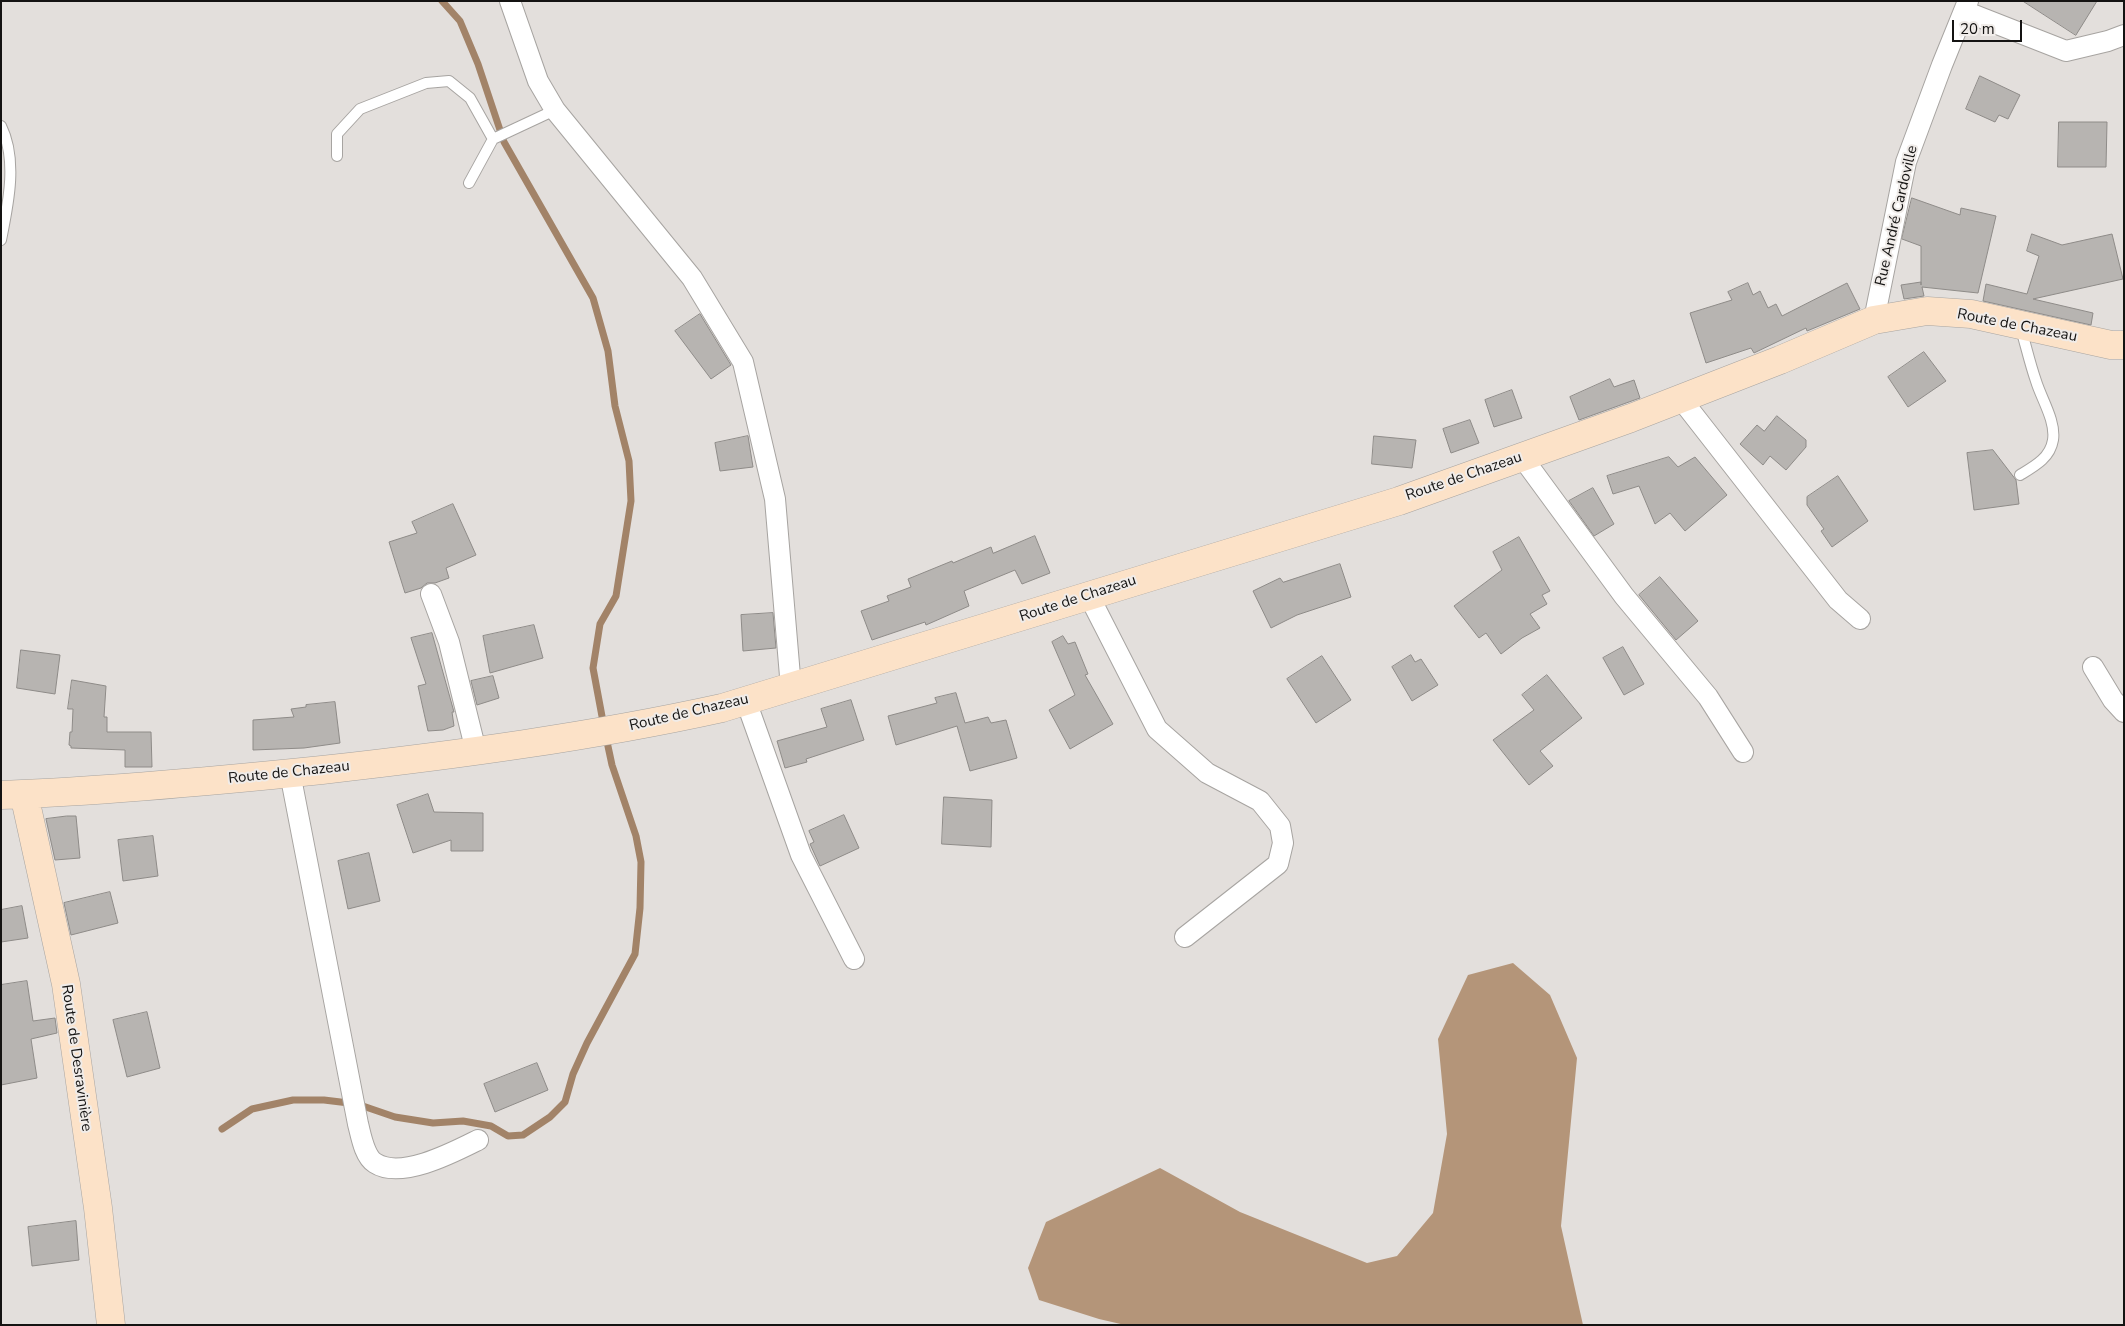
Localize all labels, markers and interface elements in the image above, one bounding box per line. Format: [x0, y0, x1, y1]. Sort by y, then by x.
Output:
scale bar [1955, 10, 2025, 42]
text: 20 m [1960, 19, 1995, 39]
street label: Rue André Cardoville [1872, 144, 1922, 288]
street label: Route de Chazeau [1955, 306, 2079, 346]
street label: Route de Chazeau [1403, 449, 1525, 505]
street label: Route de Chazeau [1017, 572, 1139, 626]
street label: Route de Chazeau [628, 691, 750, 735]
street label: Route de Chazeau [227, 758, 351, 788]
street label: Route de Desravinière [57, 983, 95, 1133]

